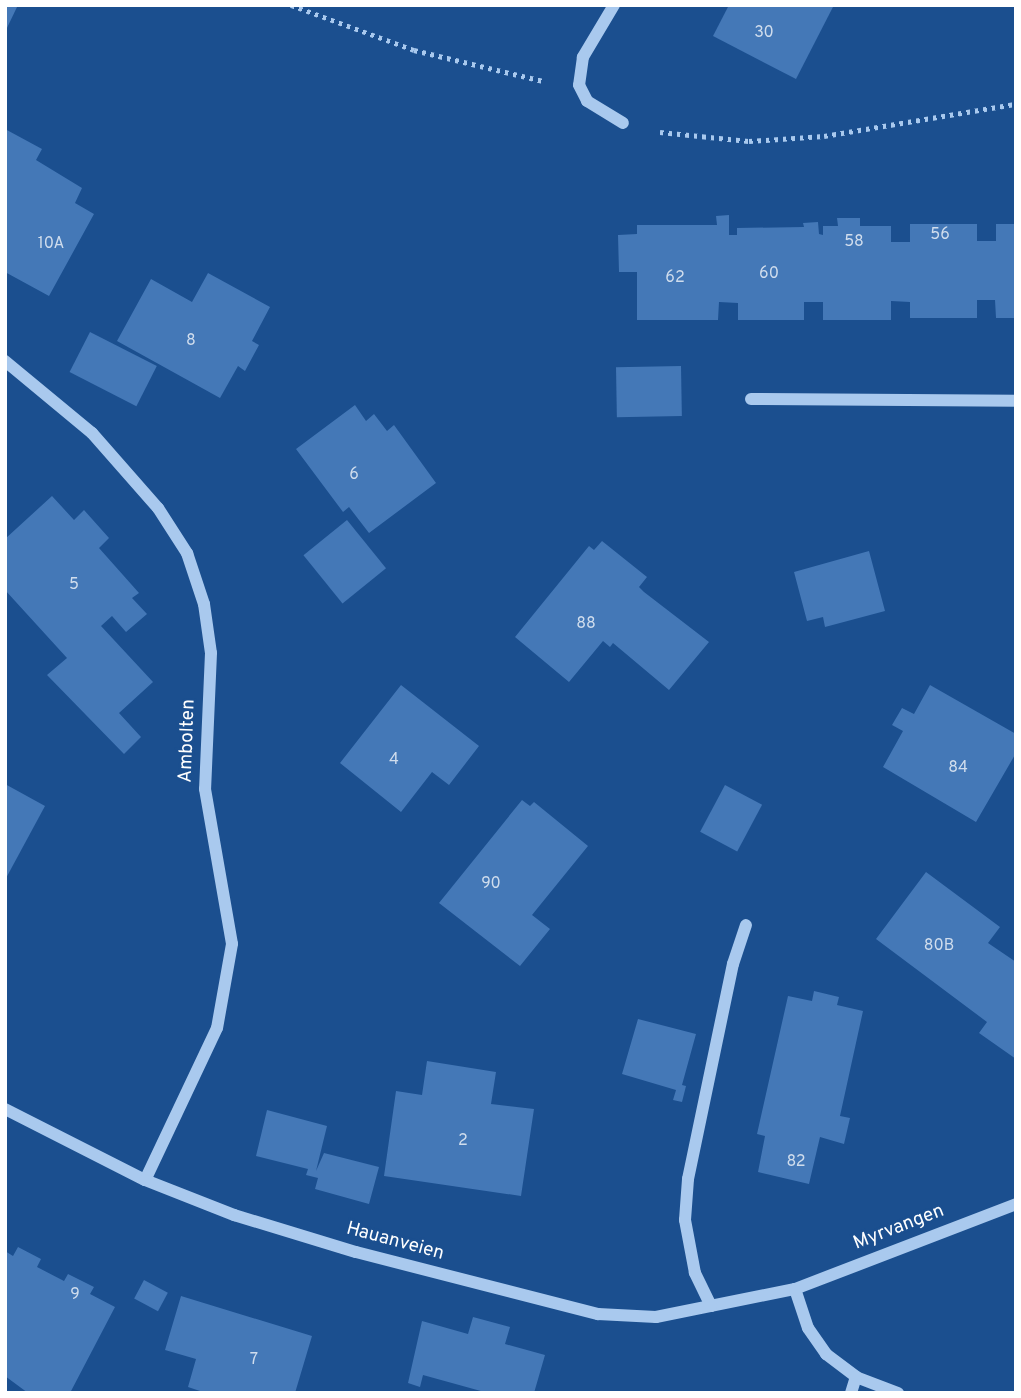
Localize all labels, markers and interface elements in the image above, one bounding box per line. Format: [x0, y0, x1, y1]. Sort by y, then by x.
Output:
house number: 30 [754, 23, 774, 43]
house number: 56 [930, 225, 950, 245]
house number: 58 [844, 232, 864, 252]
house number: 10A [38, 234, 64, 254]
house number: 60 [759, 264, 779, 284]
house number: 62 [665, 268, 685, 288]
house number: 8 [186, 331, 196, 351]
house number: 6 [349, 465, 359, 485]
house number: 5 [69, 575, 79, 595]
house number: 88 [576, 614, 596, 634]
street label: Ambolten [175, 699, 201, 783]
house number: 4 [389, 750, 399, 770]
house number: 84 [948, 758, 968, 778]
house number: 90 [481, 874, 501, 894]
house number: 80B [924, 936, 954, 956]
house number: 2 [458, 1131, 468, 1151]
house number: 82 [786, 1152, 806, 1172]
street label: Myrvangen [850, 1200, 948, 1256]
street label: Hauanveien [344, 1218, 446, 1266]
house number: 9 [70, 1285, 80, 1305]
house number: 7 [250, 1350, 258, 1370]

